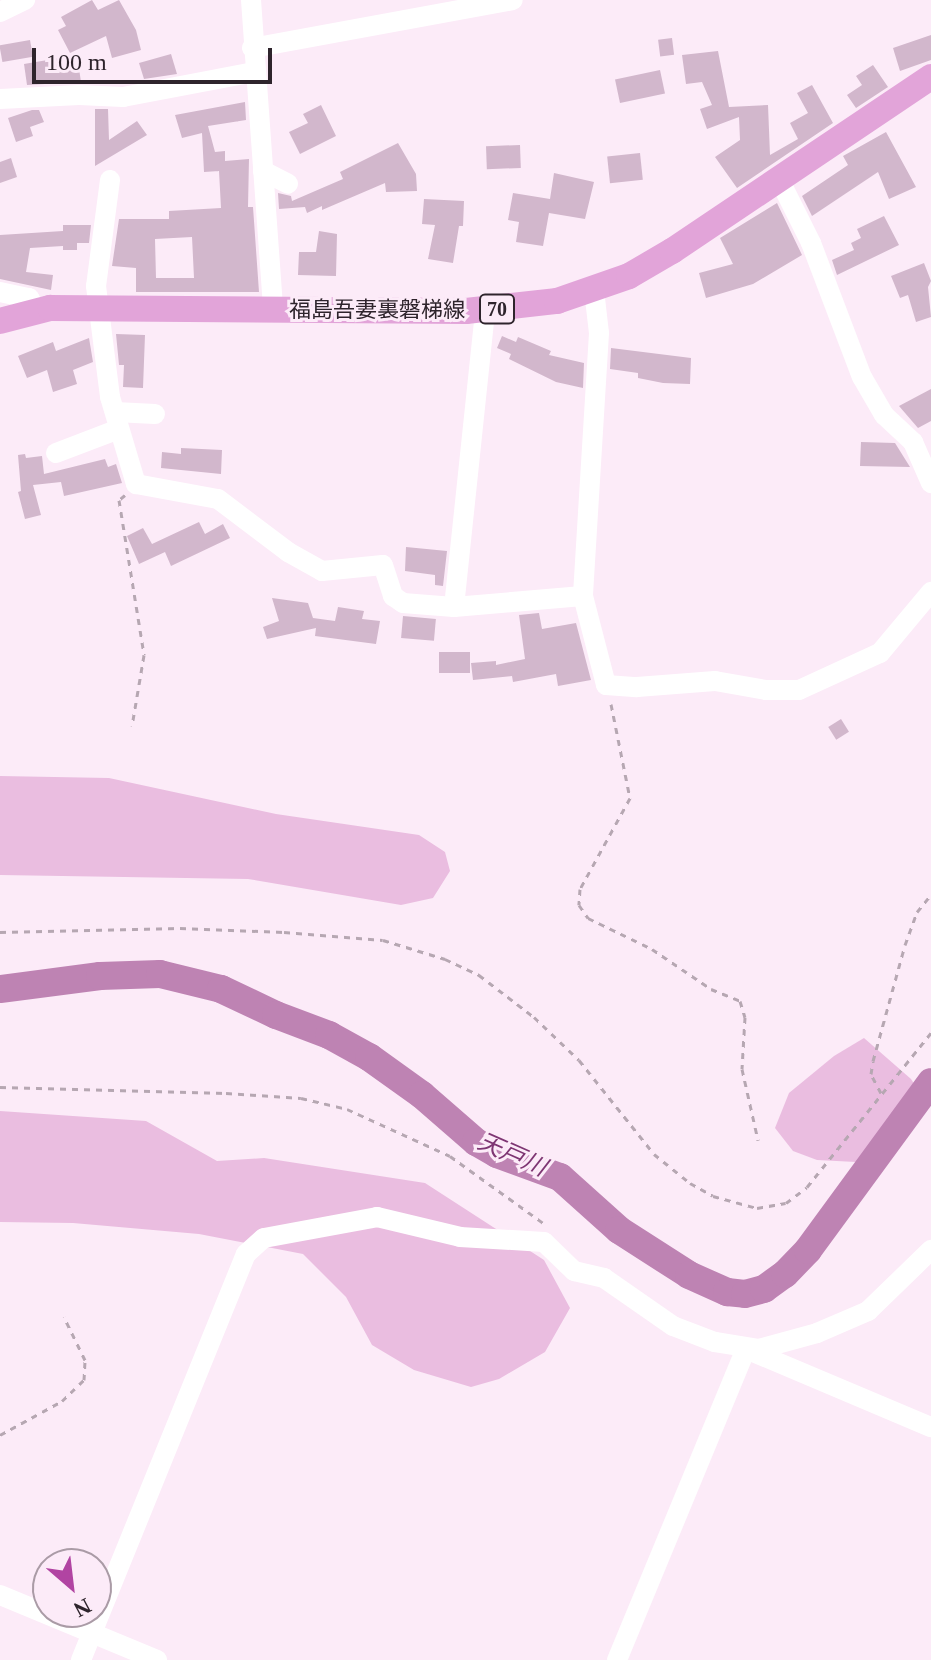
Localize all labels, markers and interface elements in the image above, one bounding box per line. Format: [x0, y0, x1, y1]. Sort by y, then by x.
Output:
scale bar [36, 32, 276, 82]
text: 100 m [46, 49, 107, 75]
road number: 70 [479, 293, 515, 325]
street label: 福島吾妻裏磐梯線 [289, 297, 465, 323]
water label: 天戸川 [473, 1127, 551, 1183]
north arrow [32, 1548, 112, 1628]
text: N [70, 1593, 95, 1623]

